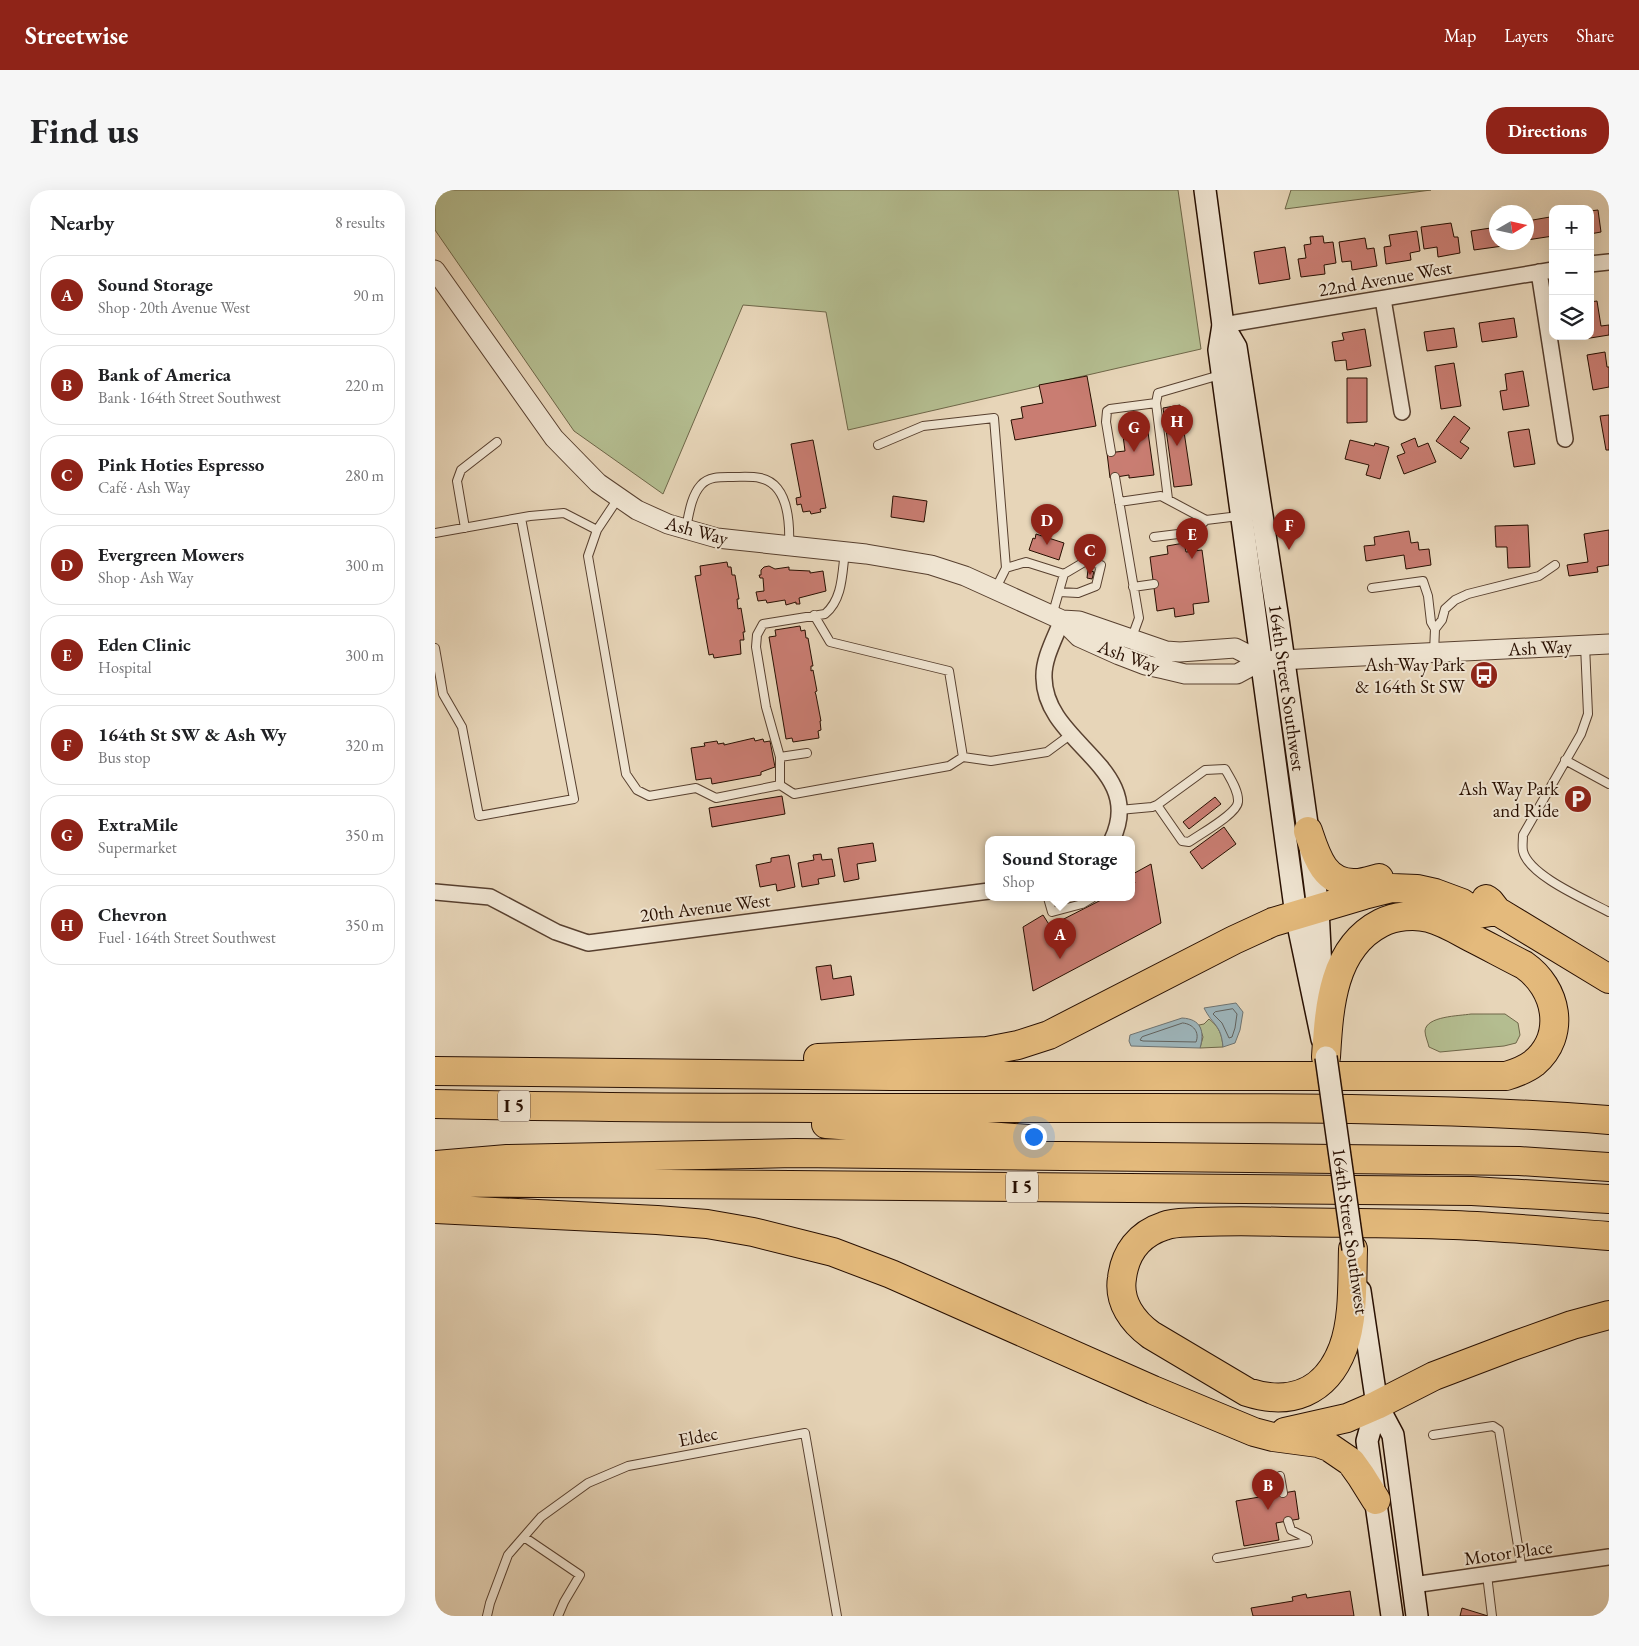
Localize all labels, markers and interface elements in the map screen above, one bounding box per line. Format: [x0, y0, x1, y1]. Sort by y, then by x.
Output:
text: Streetwise [25, 20, 128, 51]
text: Map [1444, 24, 1476, 47]
text: Layers [1504, 24, 1548, 47]
text: Share [1576, 24, 1614, 47]
button: Directions [1486, 107, 1609, 154]
text: Find us [30, 108, 139, 153]
north arrow [1489, 205, 1534, 250]
map controls [1549, 205, 1594, 340]
button: + [1549, 205, 1594, 250]
text: Nearby [50, 209, 114, 236]
text: 8 results [335, 212, 385, 233]
button: − [1549, 250, 1594, 295]
street label: 22nd Avenue West [1316, 254, 1454, 303]
text: Sound Storage [98, 272, 213, 297]
text: A [61, 285, 73, 306]
text: 90 m [353, 285, 384, 306]
button: layers [1549, 295, 1594, 340]
text: Shop · 20th Avenue West [98, 297, 250, 318]
text: Bank of America [98, 362, 231, 387]
text: B [62, 375, 72, 396]
text: 220 m [345, 375, 384, 396]
text: Bank · 164th Street Southwest [98, 387, 281, 408]
pin: H [1161, 405, 1193, 446]
pin: G [1118, 411, 1150, 452]
text: Pink Hoties Espresso [98, 452, 264, 477]
text: C [61, 465, 73, 486]
text: 280 m [345, 465, 384, 486]
text: Café · Ash Way [98, 477, 190, 498]
pin: D [1031, 504, 1063, 545]
pin: F [1273, 509, 1305, 550]
street label: Ash Way [662, 510, 732, 551]
pin: E [1176, 518, 1208, 559]
pin: C [1074, 534, 1106, 575]
text: Evergreen Mowers [98, 542, 244, 567]
text: D [61, 555, 73, 576]
text: 300 m [345, 555, 384, 576]
text: Shop · Ash Way [98, 567, 193, 588]
street label: 164th Street Southwest [1263, 602, 1311, 773]
text: Eden Clinic [98, 632, 191, 657]
street label: Ash Way [1093, 633, 1164, 679]
street label: Ash Way [1506, 633, 1573, 662]
text: E [62, 645, 72, 666]
text: 300 m [345, 645, 384, 666]
place label: Ash Way Park & 164th St SW [1355, 652, 1466, 699]
text: Hospital [98, 657, 152, 678]
bus stop icon: Ash Way Park & 164th St SW [1469, 660, 1499, 690]
text: 164th St SW & Ash Wy [98, 722, 287, 747]
text: F [63, 735, 71, 756]
text: 320 m [345, 735, 384, 756]
text: Bus stop [98, 747, 151, 768]
place label: Ash Way Park and Ride [1458, 776, 1560, 823]
parking icon: Ash Way Park and Ride [1563, 784, 1593, 814]
text: ExtraMile [98, 812, 178, 837]
text: G [61, 825, 73, 846]
text: 350 m [345, 825, 384, 846]
popup [985, 836, 1135, 901]
text: Supermarket [98, 837, 177, 858]
text: Sound Storage [1003, 846, 1117, 871]
text: Shop [1003, 871, 1034, 892]
street label: 20th Avenue West [638, 887, 772, 928]
text: Chevron [98, 902, 167, 927]
text: H [61, 915, 73, 936]
text: 350 m [345, 915, 384, 936]
pin: A [1044, 918, 1076, 959]
text: Fuel · 164th Street Southwest [98, 927, 276, 948]
road number: I 5 [498, 1090, 530, 1121]
your location [1021, 1124, 1047, 1150]
street label: 164th Street Southwest [1326, 1146, 1375, 1316]
road number: I 5 [1006, 1172, 1038, 1202]
street label: Eldec [676, 1420, 720, 1453]
pin: B [1252, 1469, 1284, 1510]
street label: Motor Place [1462, 1534, 1554, 1571]

